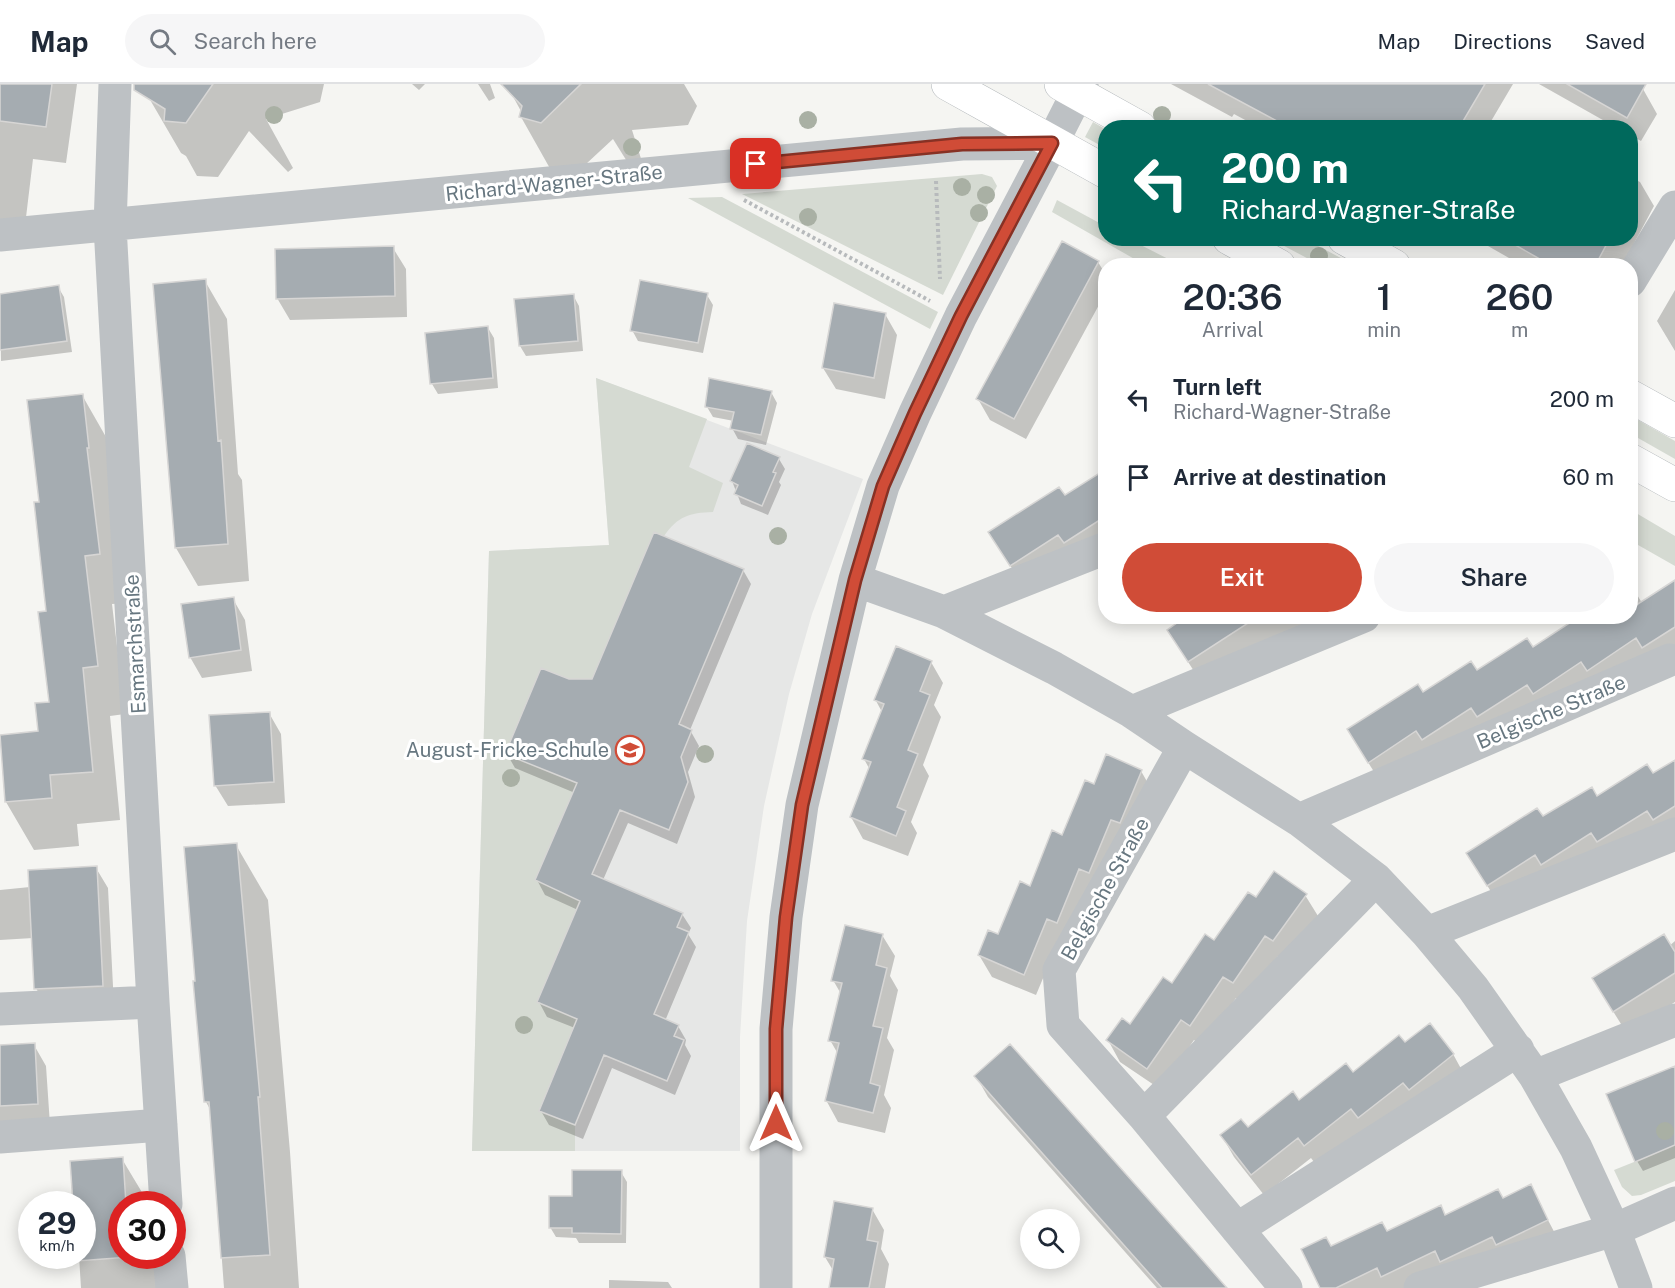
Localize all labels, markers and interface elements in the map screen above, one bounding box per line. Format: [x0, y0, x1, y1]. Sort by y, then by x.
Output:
search box [125, 14, 545, 68]
text: Map [30, 25, 89, 58]
icon: search [146, 25, 179, 58]
text: Search here [194, 28, 317, 54]
text: Map [1378, 29, 1420, 54]
text: Directions [1453, 29, 1552, 54]
text: Saved [1585, 29, 1645, 54]
pin [730, 138, 781, 189]
text: 200 m [1221, 143, 1349, 192]
icon: left [1122, 144, 1200, 222]
icon: arrive [739, 147, 772, 180]
street label: Richard-Wagner-Straße [444, 160, 664, 206]
text: Richard-Wagner-Straße [1221, 193, 1516, 225]
text: 20:36 [1182, 276, 1283, 318]
text: 1 [1377, 276, 1392, 318]
text: 260 [1486, 276, 1553, 318]
text: Arrival [1202, 318, 1263, 342]
text: min [1367, 318, 1401, 342]
text: m [1511, 318, 1528, 342]
text: Turn left [1173, 374, 1262, 400]
icon: left [1122, 383, 1155, 416]
text: 200 m [1550, 386, 1614, 412]
text: Richard-Wagner-Straße [1173, 400, 1391, 424]
icon: arrive [1122, 461, 1155, 494]
text: Arrive at destination [1173, 464, 1386, 490]
text: 60 m [1563, 464, 1614, 490]
button: Exit [1122, 543, 1362, 612]
button: Share [1374, 543, 1614, 612]
street label: Esmarchstraße [119, 574, 151, 714]
street label: Belgische Straße [1473, 670, 1629, 754]
school or university icon: August-Fricke-Schule [614, 734, 646, 766]
place label: August-Fricke-Schule [406, 738, 609, 762]
street label: Belgische Straße [1056, 813, 1154, 965]
position arrow [744, 1091, 808, 1155]
speed limit sign: 30 [108, 1191, 186, 1269]
text: 29 [38, 1205, 76, 1241]
map controls [1020, 1209, 1080, 1269]
button: search [1020, 1209, 1080, 1269]
text: km/h [39, 1237, 75, 1254]

